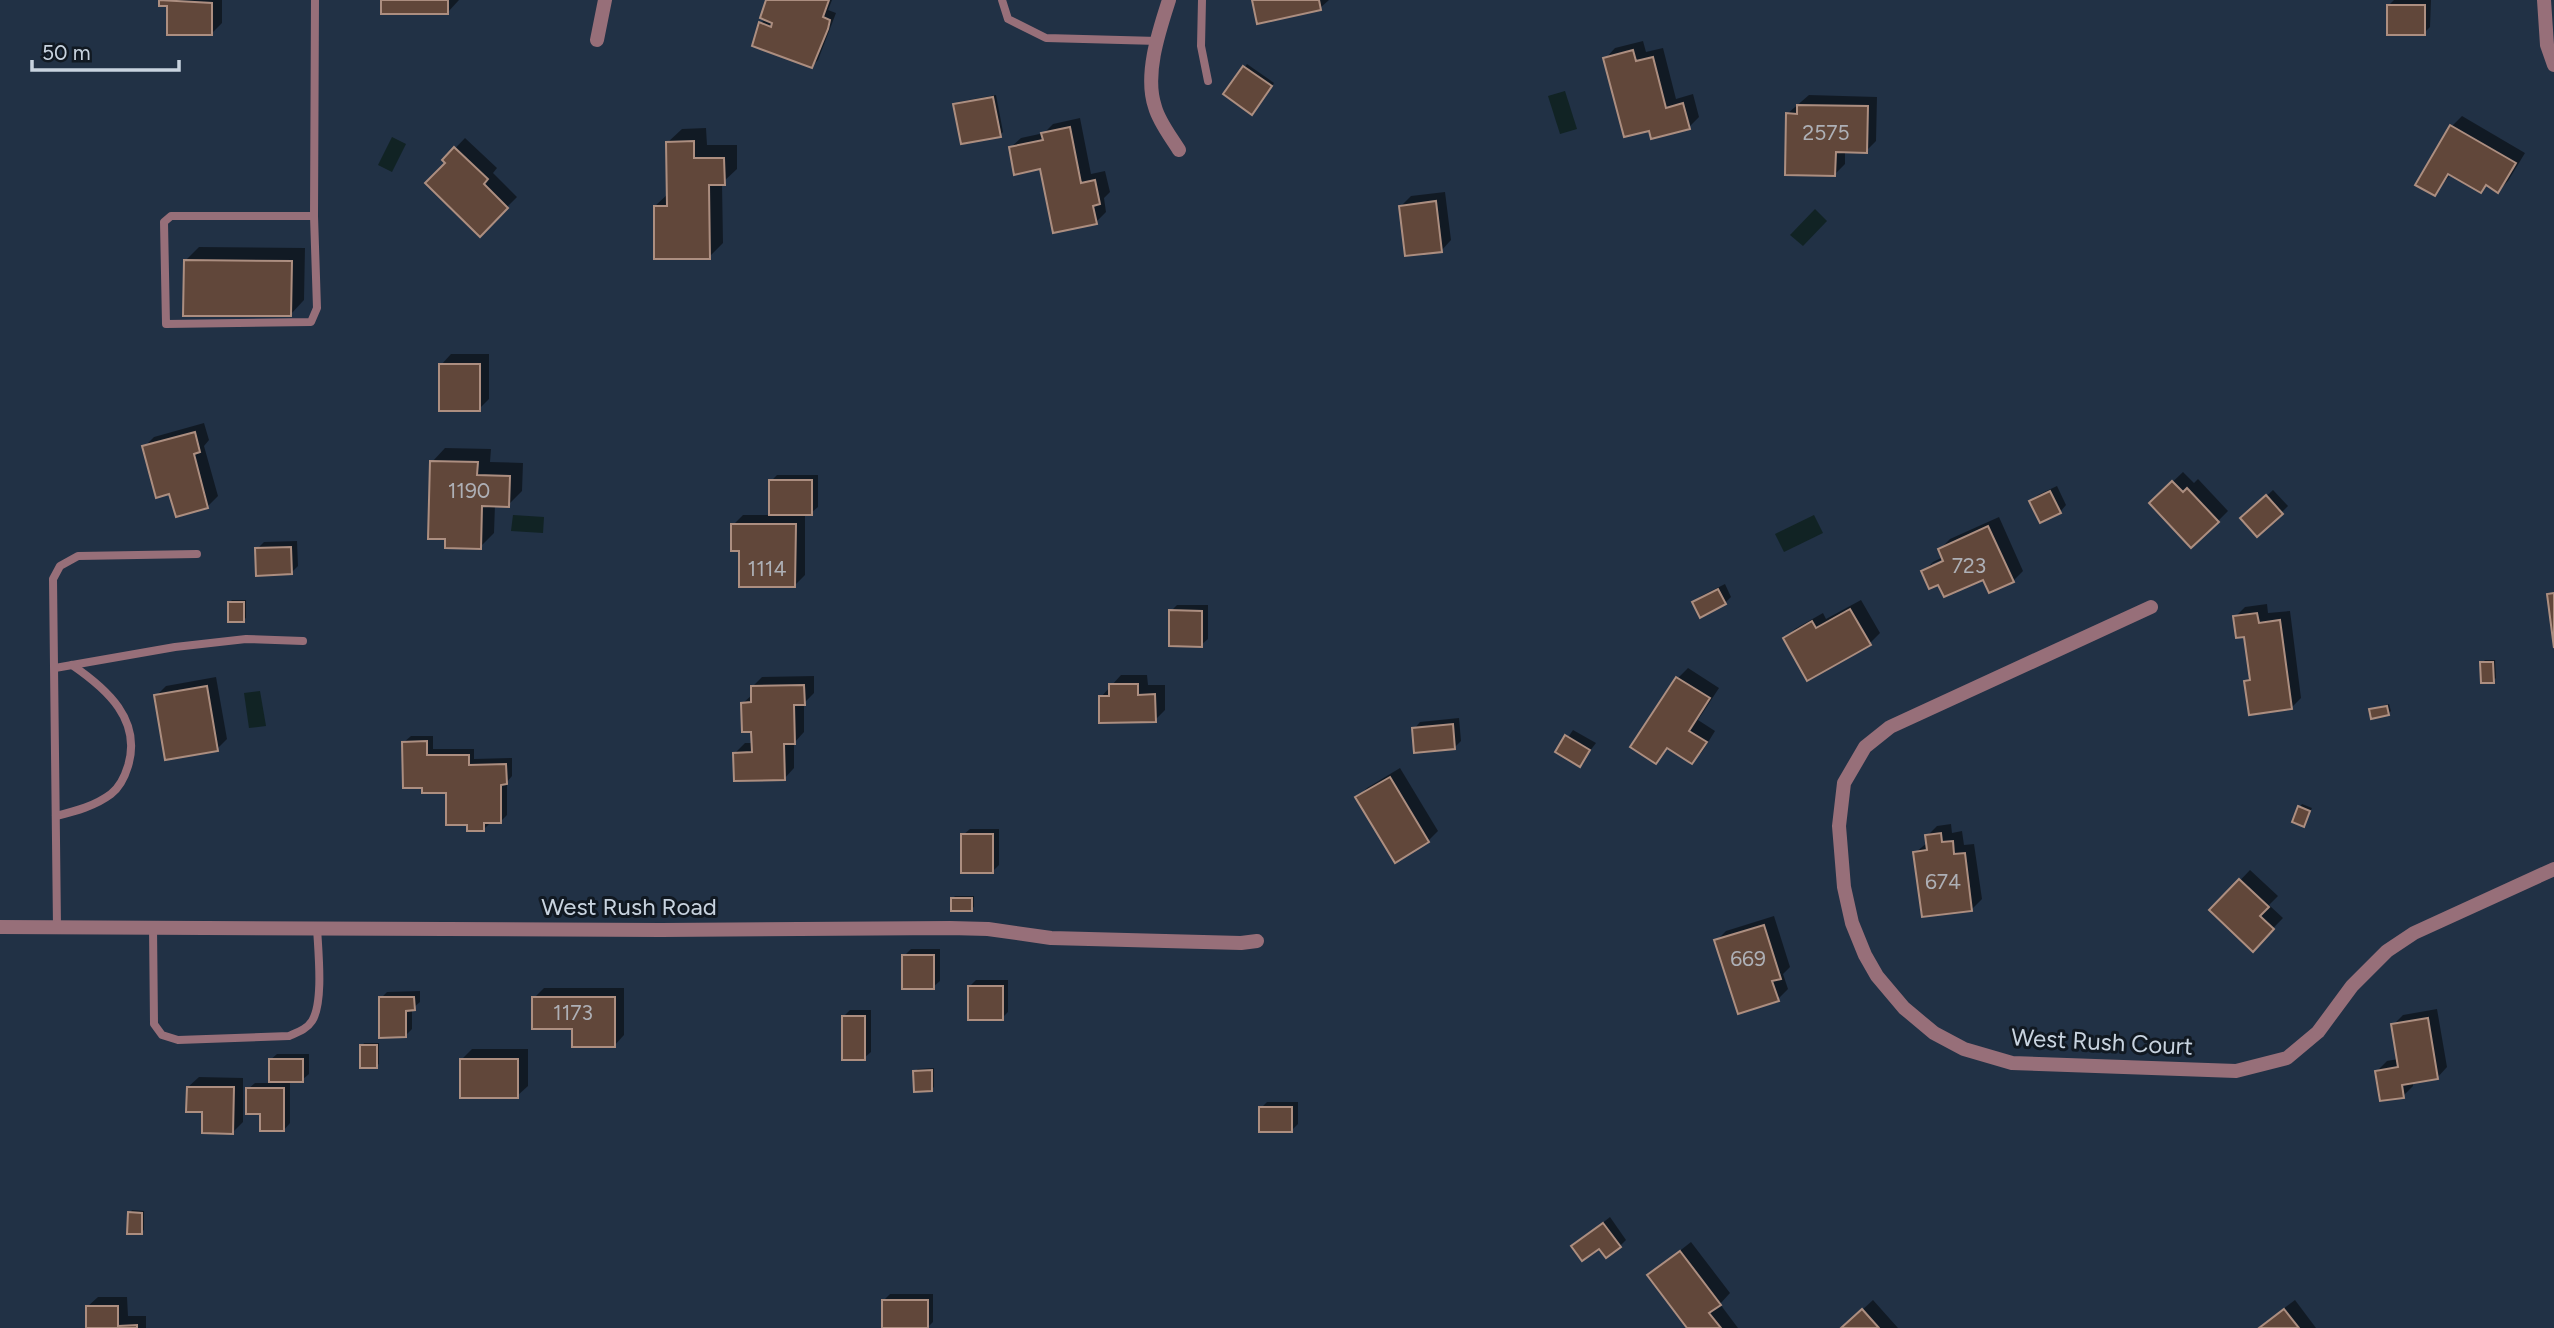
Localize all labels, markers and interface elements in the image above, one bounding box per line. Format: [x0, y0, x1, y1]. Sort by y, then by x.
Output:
scale bar [32, 28, 178, 72]
text: 50 m [42, 40, 91, 65]
house number: 2575 [1802, 120, 1850, 145]
house number: 1190 [448, 478, 490, 503]
house number: 723 [1952, 553, 1986, 578]
house number: 1114 [747, 556, 787, 581]
house number: 674 [1925, 869, 1961, 894]
street label: West Rush Road [541, 892, 717, 921]
house number: 669 [1730, 946, 1766, 971]
house number: 1173 [553, 1000, 593, 1025]
street label: West Rush Court [2010, 1022, 2194, 1061]

